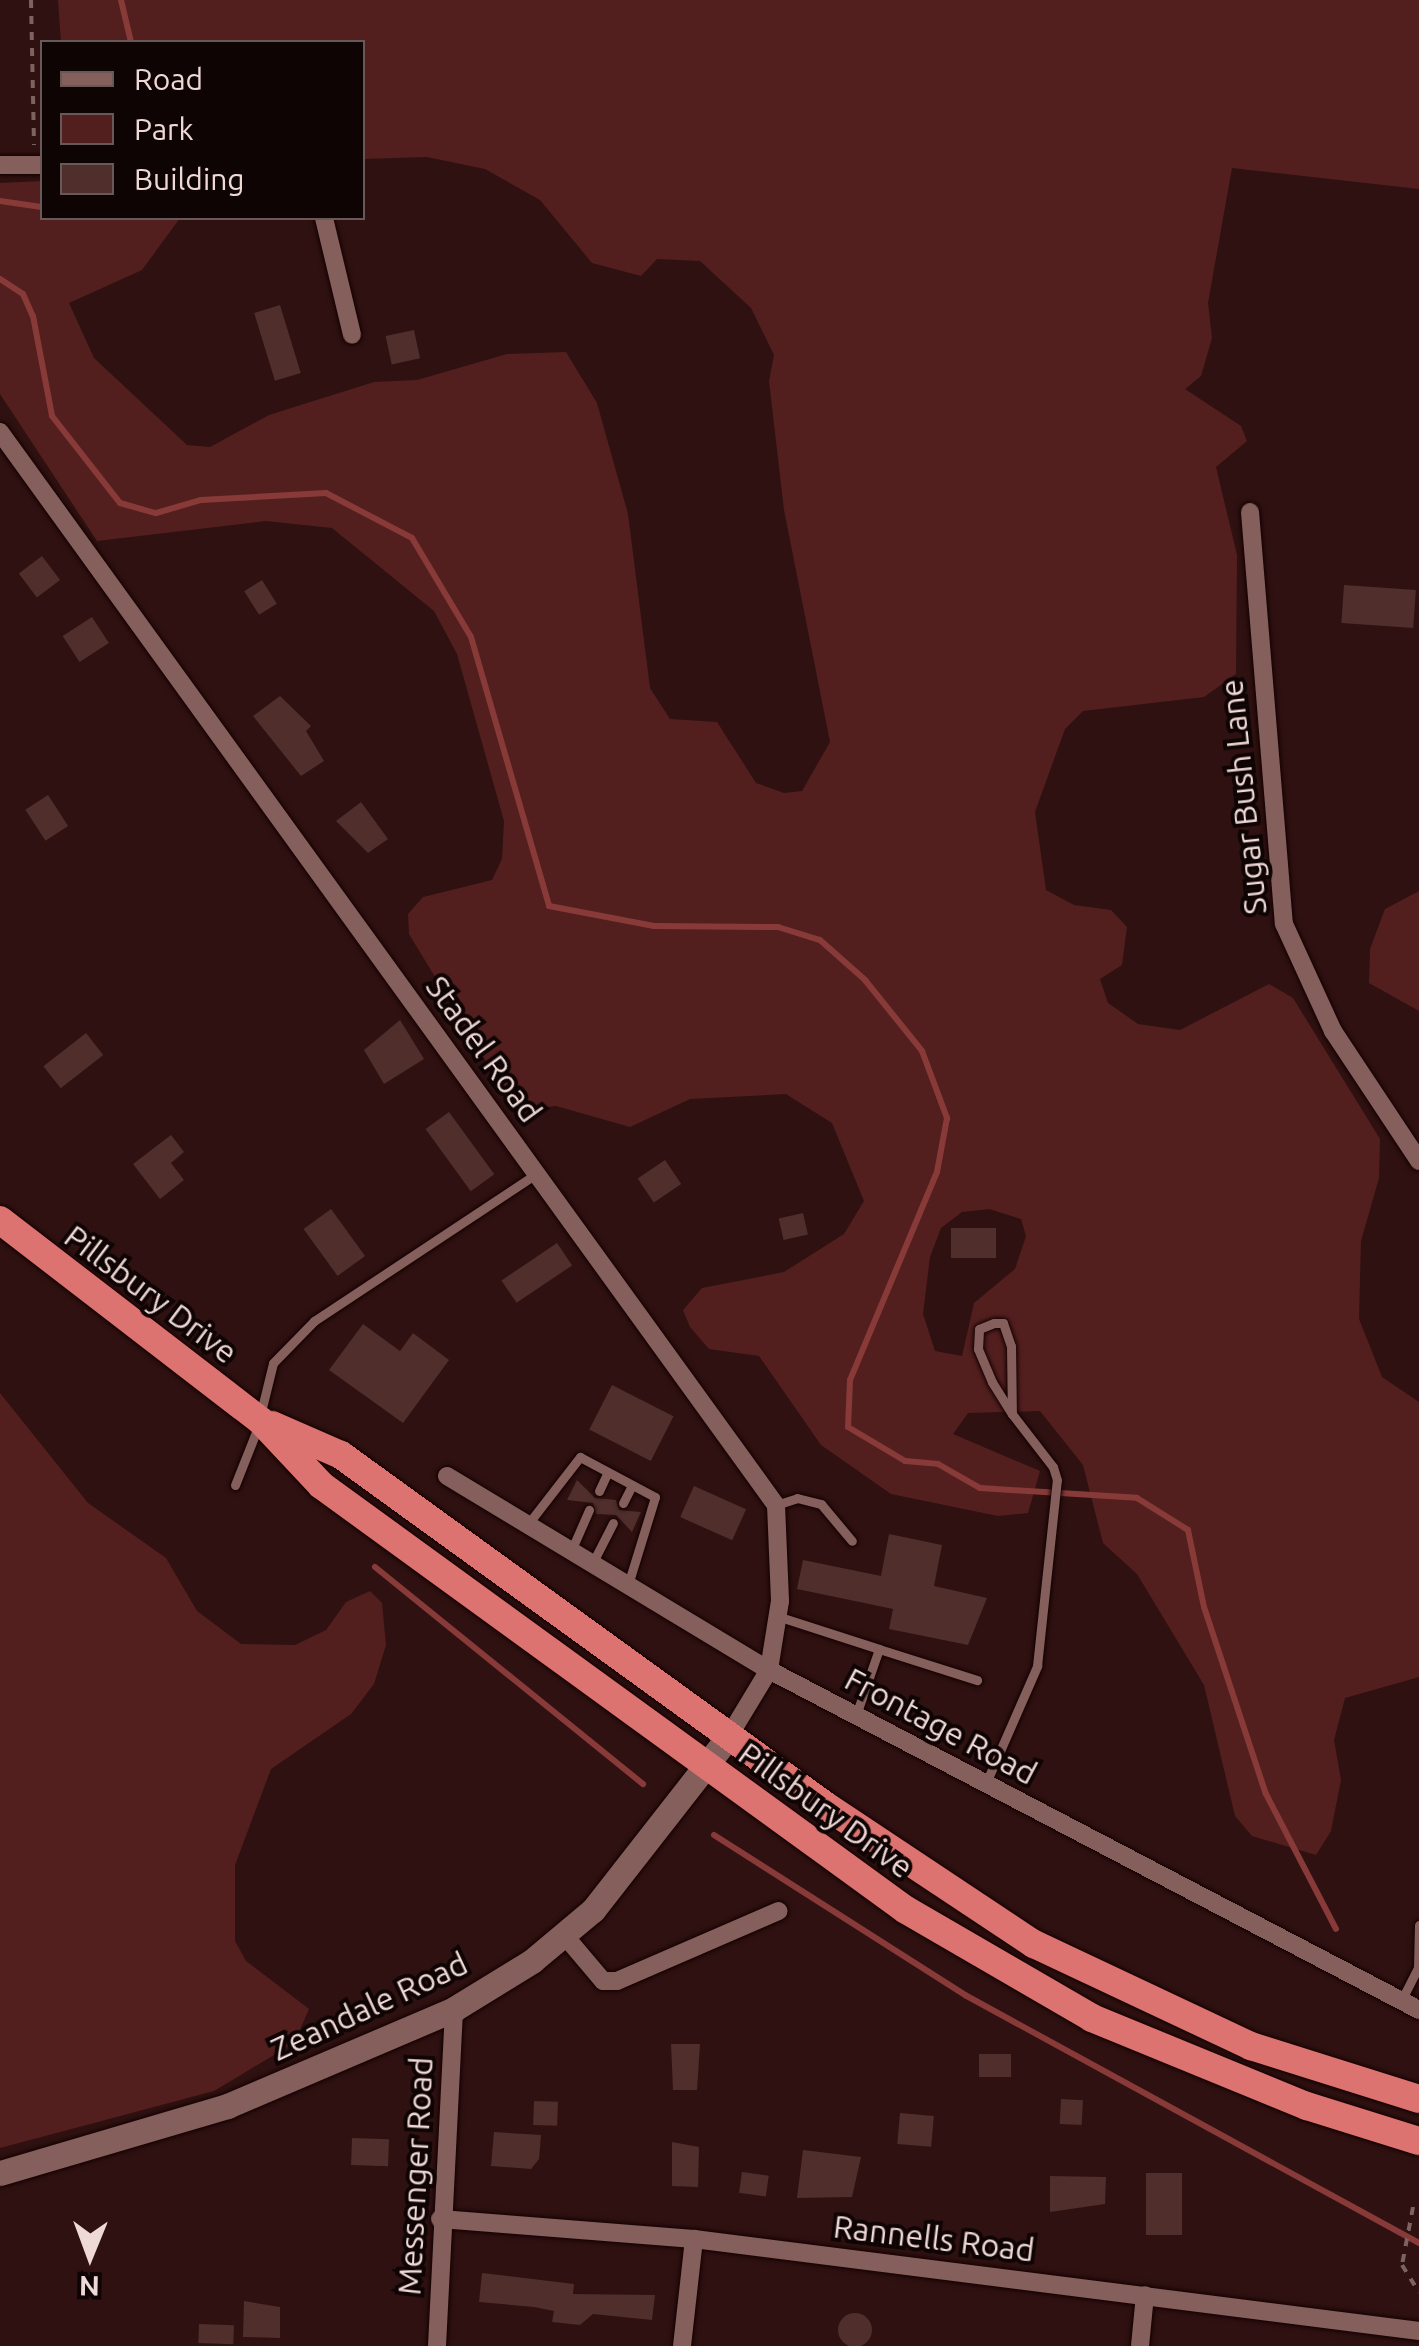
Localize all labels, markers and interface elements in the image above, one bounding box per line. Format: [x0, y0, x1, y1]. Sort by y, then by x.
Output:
legend [40, 40, 365, 220]
text: Road [134, 62, 203, 96]
text: Park [134, 112, 194, 146]
text: Building [134, 162, 245, 196]
street label: Sugar Bush Lane [1212, 678, 1274, 916]
street label: Stadel Road [418, 968, 550, 1130]
street label: Pillsbury Drive [57, 1217, 245, 1371]
street label: Frontage Road [839, 1659, 1043, 1793]
street label: Pillsbury Drive [731, 1734, 921, 1886]
street label: Zeandale Road [264, 1944, 474, 2068]
street label: Messenger Road [390, 2056, 440, 2296]
north arrow [40, 2206, 140, 2306]
street label: Rannells Road [831, 2207, 1037, 2269]
text: N [79, 2271, 100, 2302]

